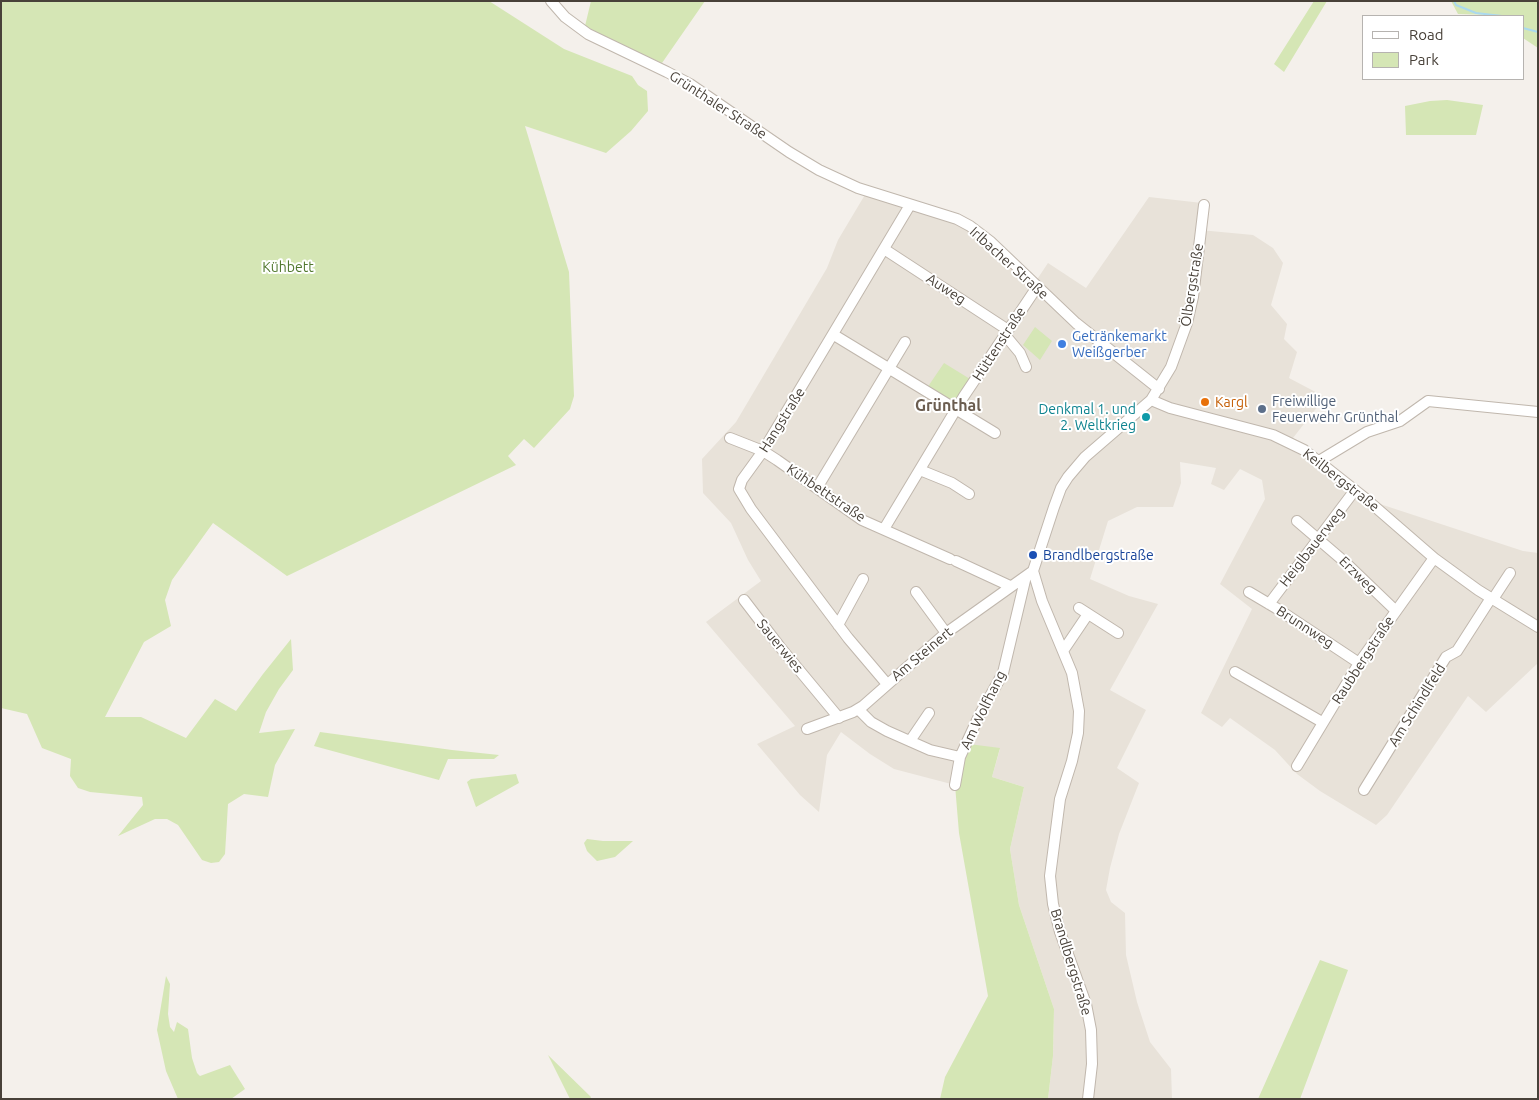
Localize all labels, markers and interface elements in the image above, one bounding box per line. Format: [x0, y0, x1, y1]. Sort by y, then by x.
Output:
legend [1362, 15, 1524, 80]
text: Road [1409, 26, 1444, 43]
text: Park [1409, 51, 1439, 68]
street label: Grünthaler Straße [666, 67, 770, 143]
street label: Irlbacher Straße [966, 223, 1052, 303]
street label: Ölbergstraße [1177, 242, 1207, 328]
park label: Kühbett [262, 259, 314, 275]
street label: Auweg [923, 270, 969, 308]
street label: Hüttenstraße [969, 304, 1029, 384]
place label: Getränkemarkt Weißgerber [1072, 328, 1167, 361]
marker: Getränkemarkt Weißgerber [1056, 338, 1068, 350]
street label: Hangstraße [755, 384, 809, 456]
place label: Freiwillige Feuerwehr Grünthal [1272, 393, 1398, 426]
place label: Kargl [1215, 394, 1248, 410]
district label: Grünthal [915, 396, 981, 416]
marker: Kargl [1199, 396, 1211, 408]
place label: Denkmal 1. und 2. Weltkrieg [1038, 401, 1136, 434]
marker: Freiwillige Feuerwehr Grünthal [1256, 403, 1268, 415]
marker: Denkmal 1. und 2. Weltkrieg [1140, 411, 1152, 423]
street label: Keilbergstraße [1299, 445, 1383, 515]
street label: Kühbettstraße [783, 460, 869, 526]
street label: Heiglbauerweg [1276, 504, 1348, 590]
place label: Brandlbergstraße [1043, 547, 1154, 563]
marker: Brandlbergstraße [1027, 549, 1039, 561]
street label: Erzweg [1336, 553, 1380, 597]
street label: Brunnweg [1273, 602, 1337, 652]
street label: Raubbergstraße [1328, 613, 1398, 707]
street label: Sauerwies [753, 616, 807, 676]
street label: Am Steinert [888, 624, 956, 684]
street label: Am Schindlfeld [1385, 661, 1449, 749]
street label: Am Wolfhang [957, 668, 1009, 752]
street label: Brandlbergstraße [1047, 907, 1095, 1017]

